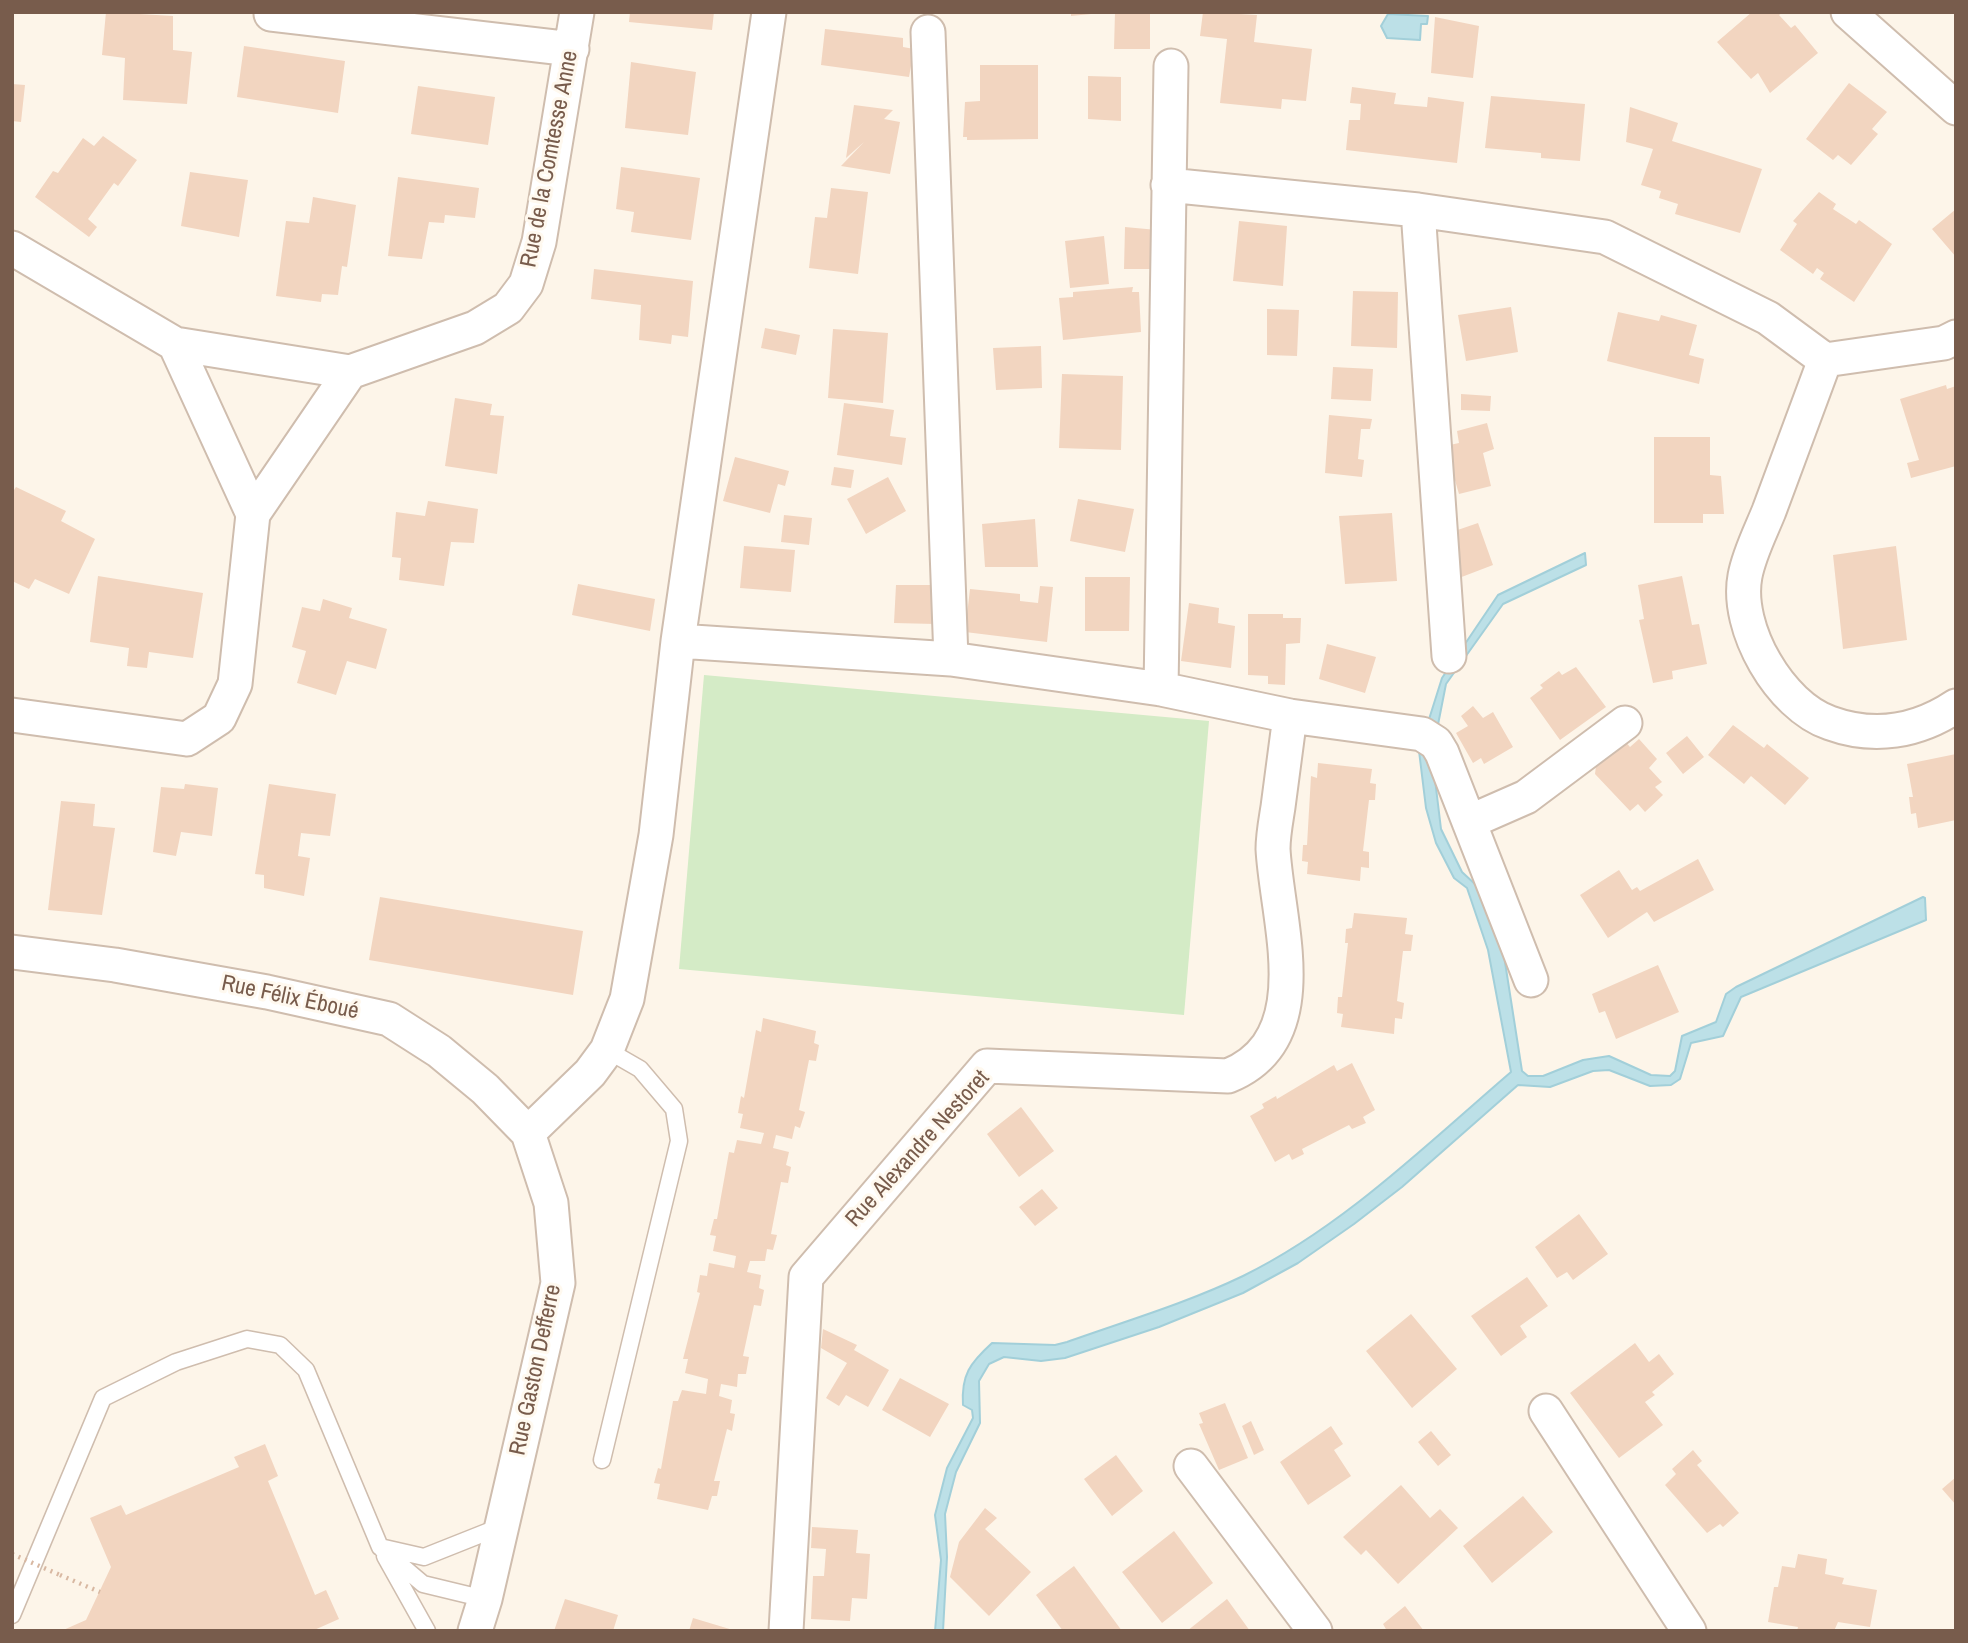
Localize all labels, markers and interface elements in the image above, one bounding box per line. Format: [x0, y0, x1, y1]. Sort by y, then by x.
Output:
street label: Rue de la Comtesse Anne [515, 48, 585, 270]
street label: Rue Félix Éboué [219, 970, 361, 1026]
street label: Rue Alexandre Nestoret [840, 1065, 996, 1233]
street label: Rue Gaston Defferre [504, 1282, 568, 1458]

